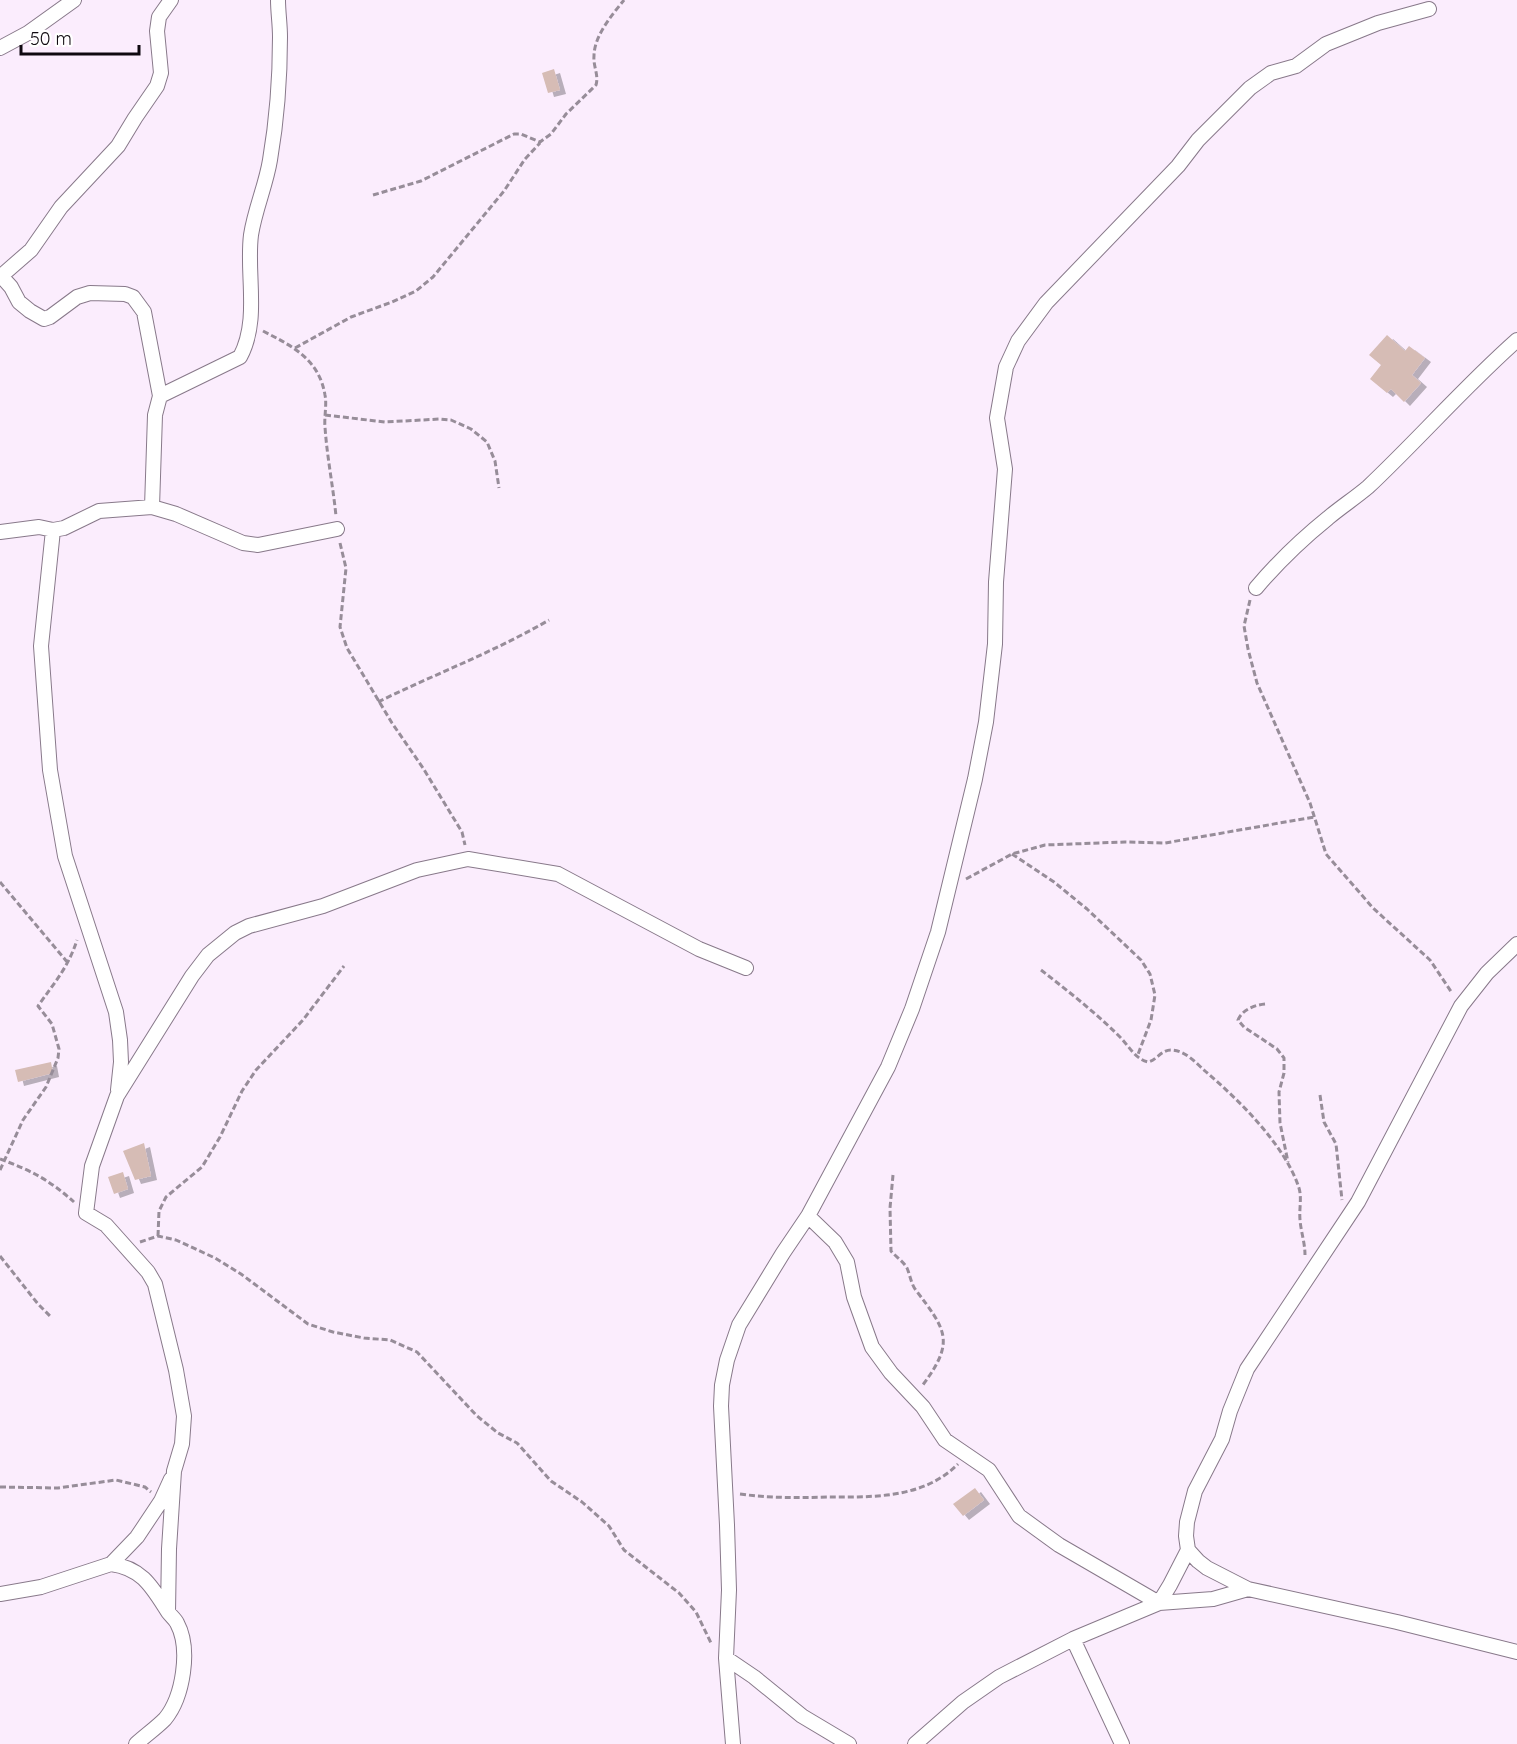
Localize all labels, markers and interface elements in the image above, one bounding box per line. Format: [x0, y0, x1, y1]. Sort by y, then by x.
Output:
scale bar [21, 18, 140, 56]
text: 50 m [30, 27, 72, 50]

